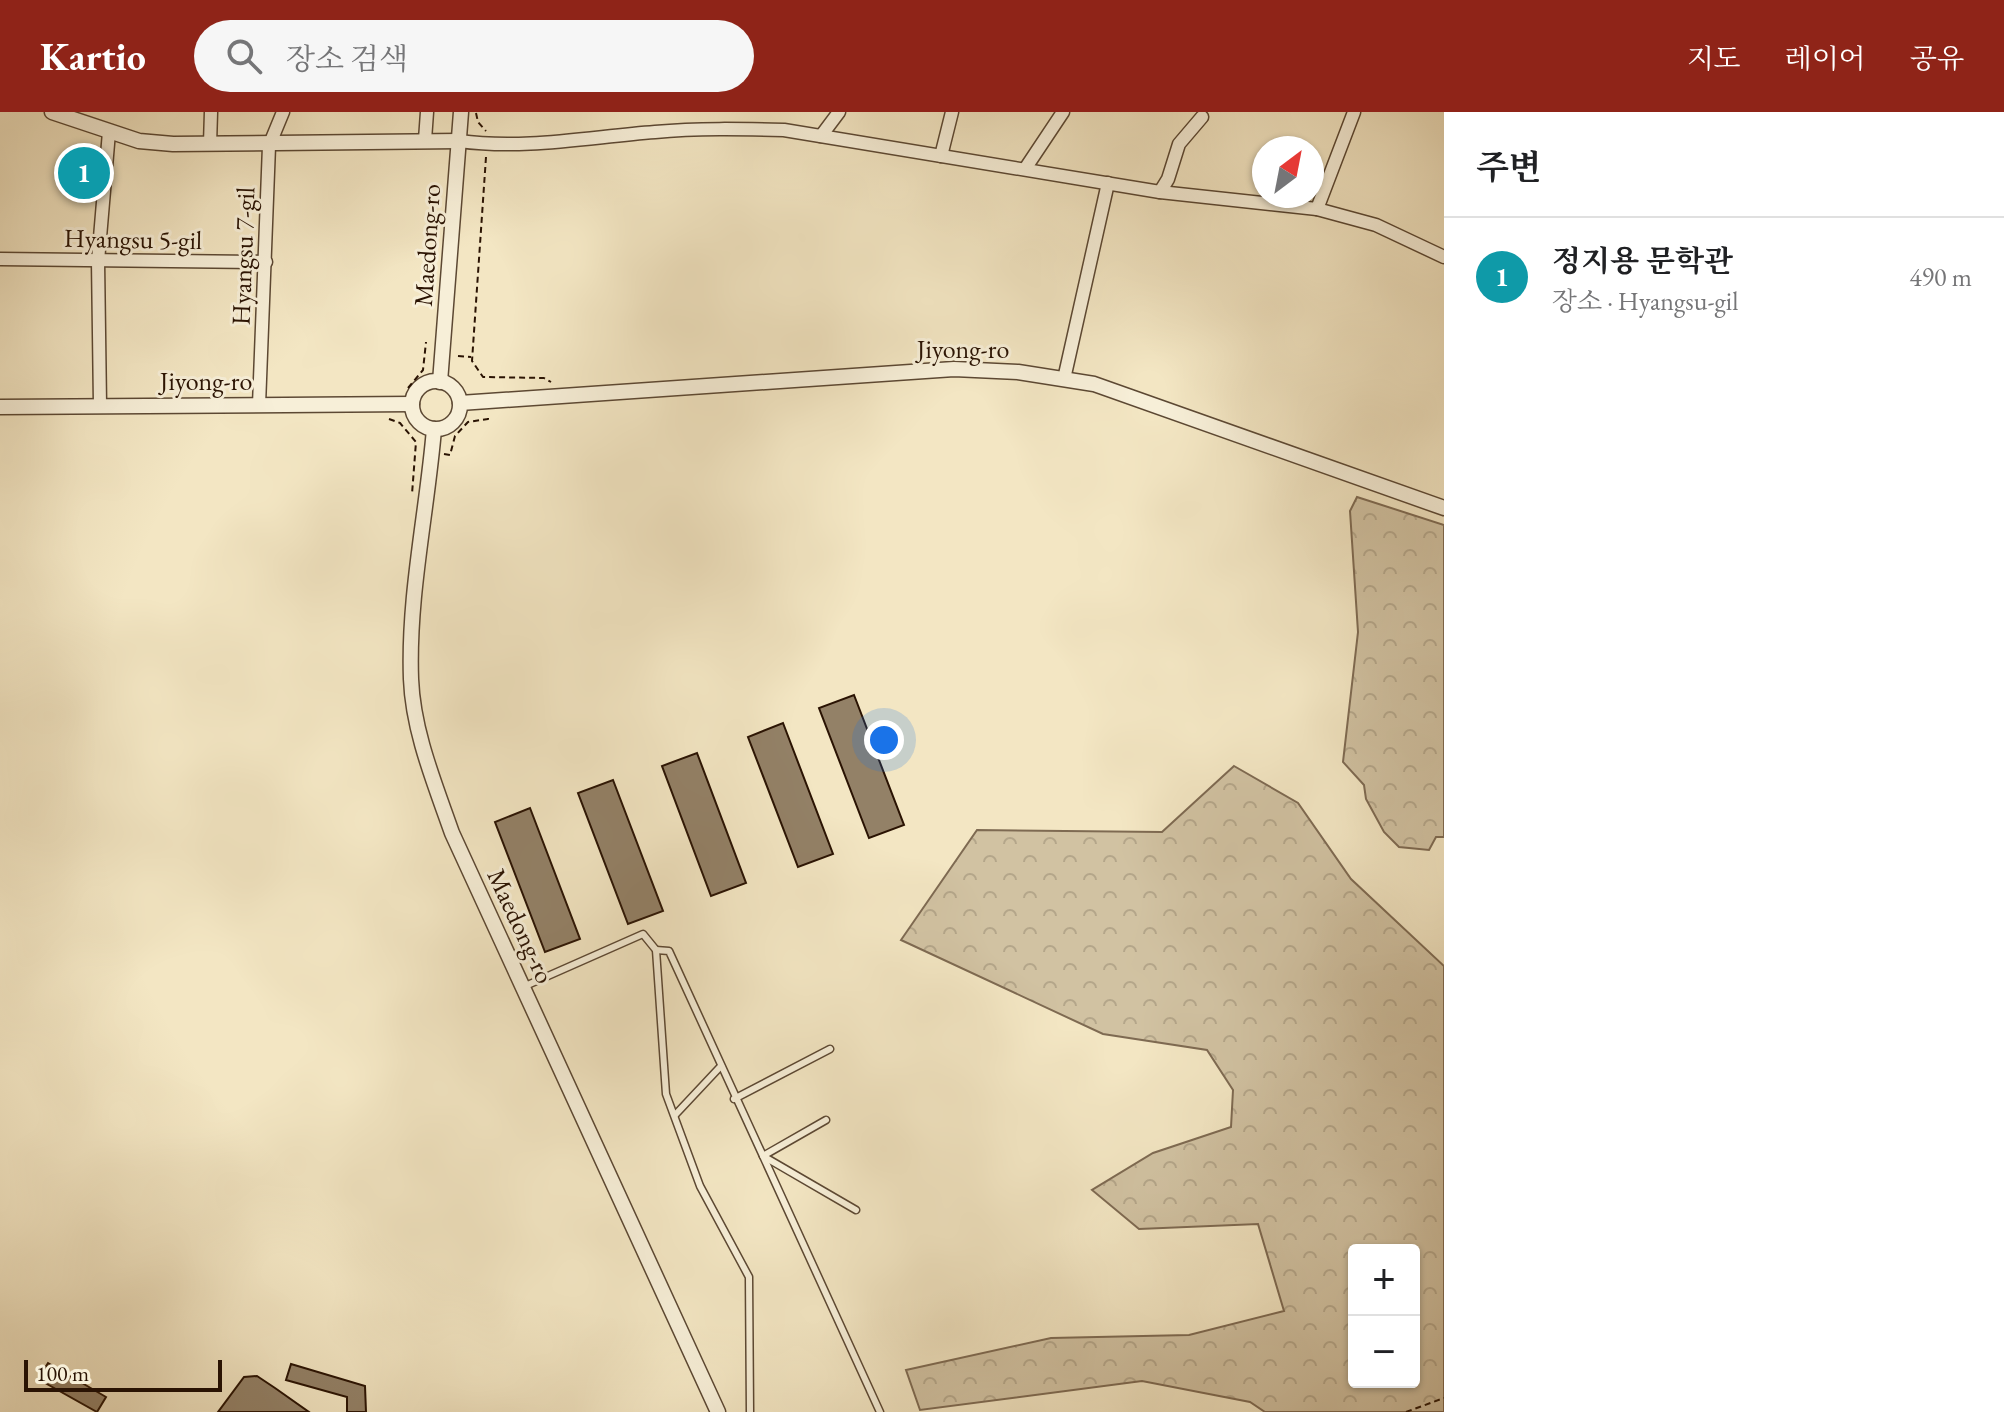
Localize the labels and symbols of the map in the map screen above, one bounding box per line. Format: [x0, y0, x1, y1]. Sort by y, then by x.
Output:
north arrow [1252, 136, 1324, 208]
pin: 1 [58, 143, 110, 203]
street label: Maedong-ro [406, 183, 448, 307]
street label: Hyangsu 7-gil [224, 186, 262, 326]
street label: Hyangsu 5-gil [64, 221, 202, 257]
street label: Jiyong-ro [915, 332, 1009, 366]
street label: Jiyong-ro [158, 364, 252, 398]
your location [864, 720, 904, 760]
street label: Maedong-ro [480, 863, 562, 989]
scale bar [24, 1356, 222, 1392]

